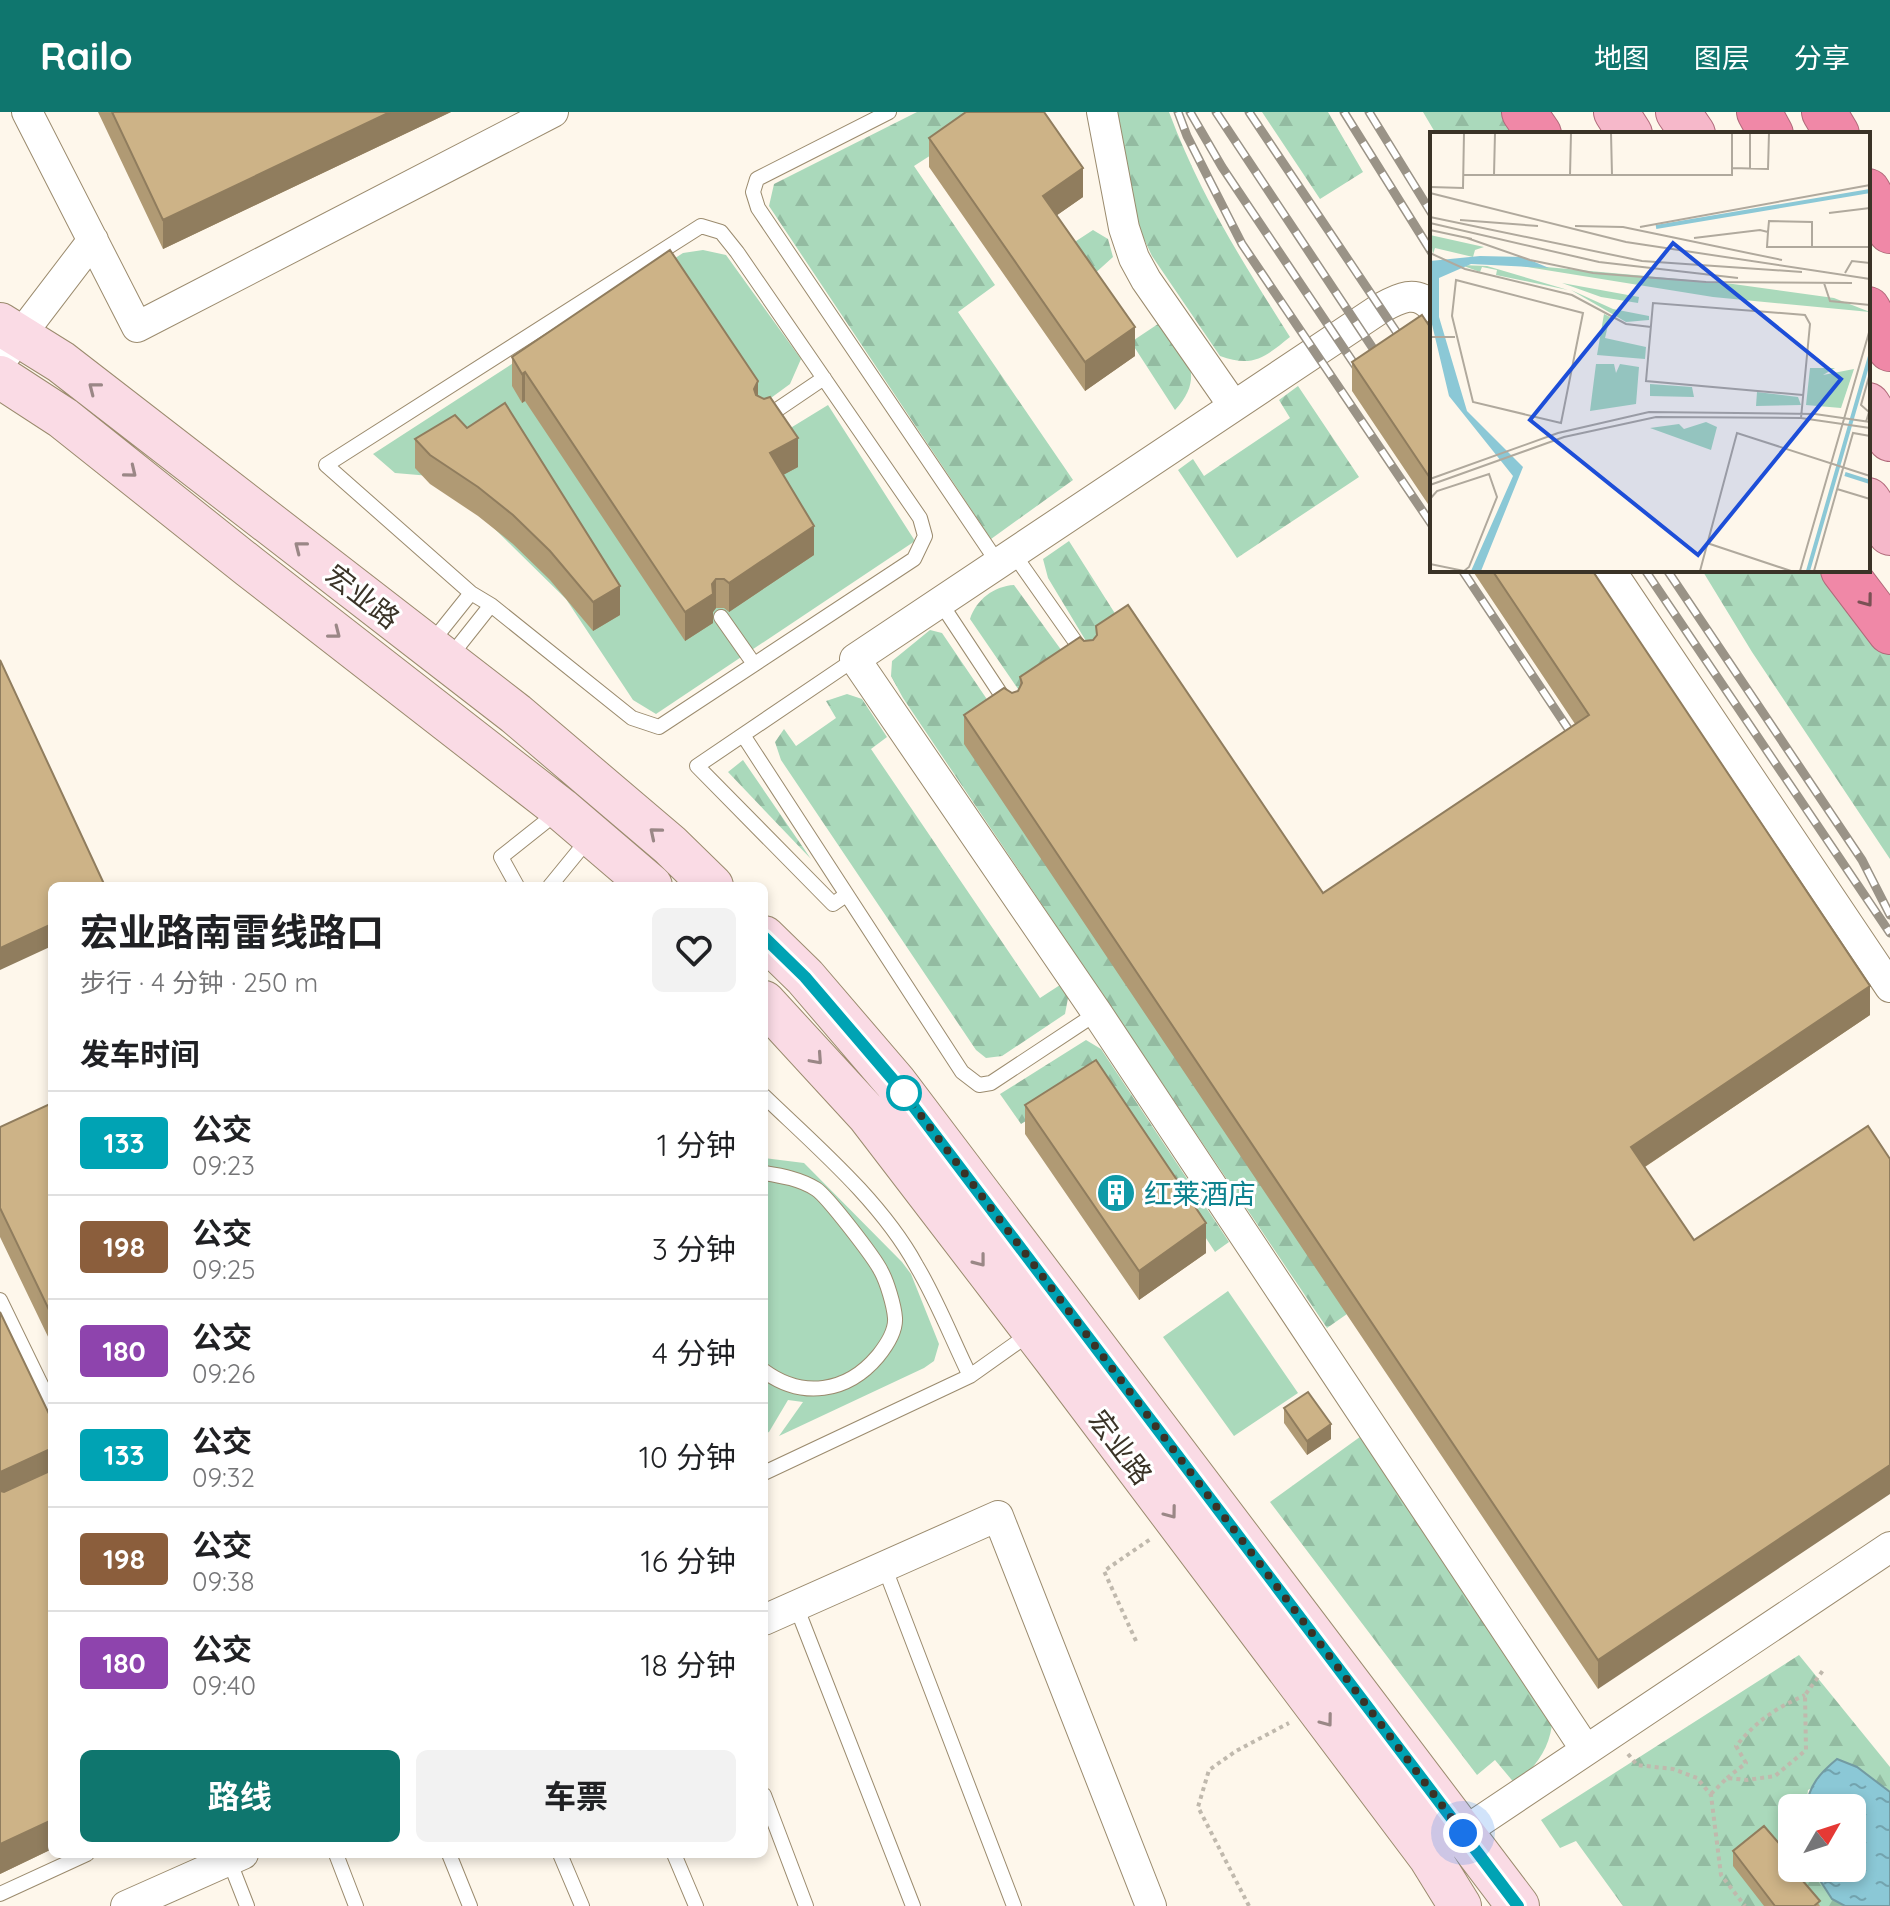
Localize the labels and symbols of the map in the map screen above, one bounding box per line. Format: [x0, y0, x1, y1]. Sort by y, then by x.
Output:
inset map [1430, 132, 1870, 572]
one-way arrow [88, 383, 103, 397]
one-way arrow [122, 462, 136, 477]
one-way arrow [295, 542, 309, 557]
street label: 宏业路 [319, 556, 407, 636]
one-way arrow [1857, 592, 1871, 607]
one-way arrow [326, 624, 341, 638]
one-way arrow [650, 828, 664, 843]
one-way arrow [807, 1050, 821, 1065]
unlabelled marker [887, 1076, 921, 1110]
building icon: 红莱酒店 [1095, 1172, 1137, 1214]
place label: 红莱酒店 [1144, 1176, 1256, 1211]
one-way arrow [971, 1252, 985, 1267]
street label: 宏业路 [1082, 1403, 1160, 1491]
one-way arrow [1162, 1504, 1176, 1519]
one-way arrow [1318, 1712, 1332, 1727]
north arrow [1778, 1794, 1866, 1882]
your location [1443, 1813, 1483, 1853]

